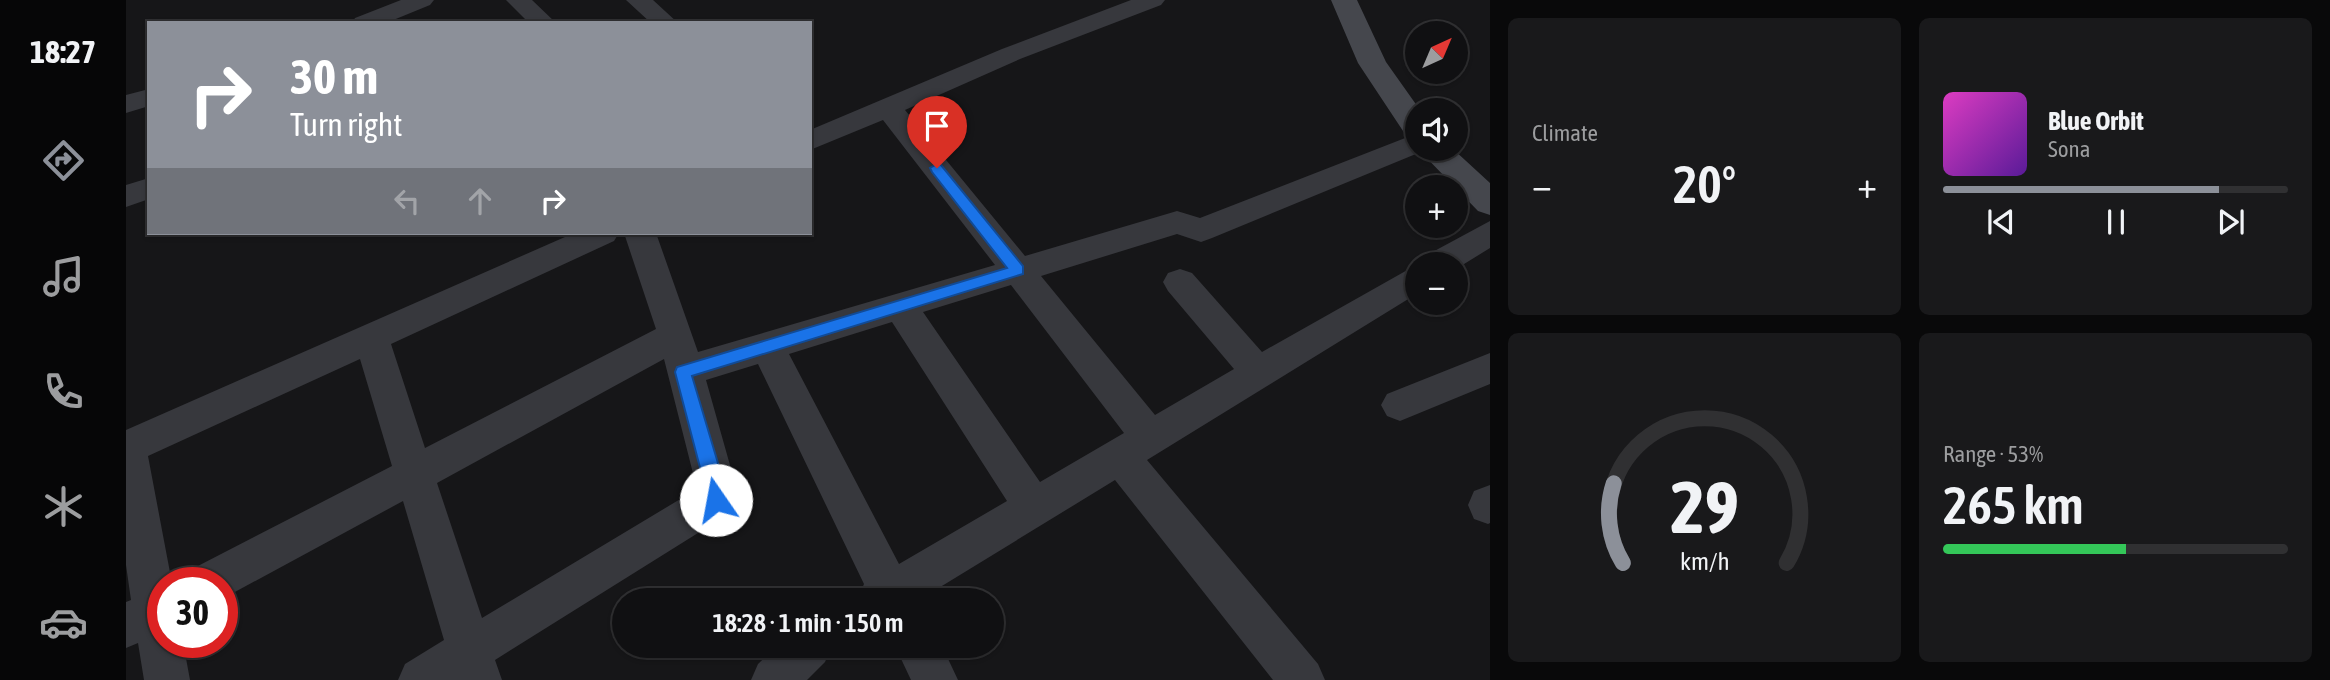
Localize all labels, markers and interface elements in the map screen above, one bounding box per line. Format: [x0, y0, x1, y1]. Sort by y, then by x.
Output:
north arrow [1405, 21, 1468, 84]
map controls [1405, 21, 1468, 315]
text: 18:27 [30, 33, 96, 70]
text: 30 m [290, 48, 378, 104]
icon: right [175, 49, 266, 140]
pin [907, 96, 967, 168]
button: sound [1405, 98, 1468, 161]
text: Turn right [290, 106, 403, 143]
text: Blue Orbit [2048, 106, 2144, 136]
icon: arrive [918, 107, 956, 145]
text: Climate [1532, 120, 1598, 146]
icon: directions [39, 136, 88, 185]
text: Sona [2048, 136, 2090, 162]
text: 20° [1673, 154, 1736, 214]
text: − [1532, 163, 1552, 206]
text: + [1857, 163, 1877, 206]
button: + [1405, 175, 1468, 238]
icon: left [388, 182, 426, 220]
icon: ahead [461, 182, 499, 220]
icon: right [534, 182, 572, 220]
icon: previous [1982, 203, 2020, 241]
icon: pause [2097, 203, 2135, 241]
icon: next [2212, 203, 2250, 241]
icon: music [39, 252, 88, 301]
button: − [1405, 252, 1468, 315]
icon: phone [39, 367, 88, 416]
text: Range · 53% [1943, 441, 2043, 467]
position arrow [679, 463, 753, 537]
text: 29 [1670, 466, 1739, 549]
text: 265 km [1943, 475, 2084, 535]
icon: climate [39, 482, 88, 531]
text: km/h [1680, 547, 1729, 575]
speed limit sign: 30 [147, 567, 238, 658]
icon: car [39, 598, 88, 647]
text: 18:28 · 1 min · 150 m [713, 608, 903, 638]

